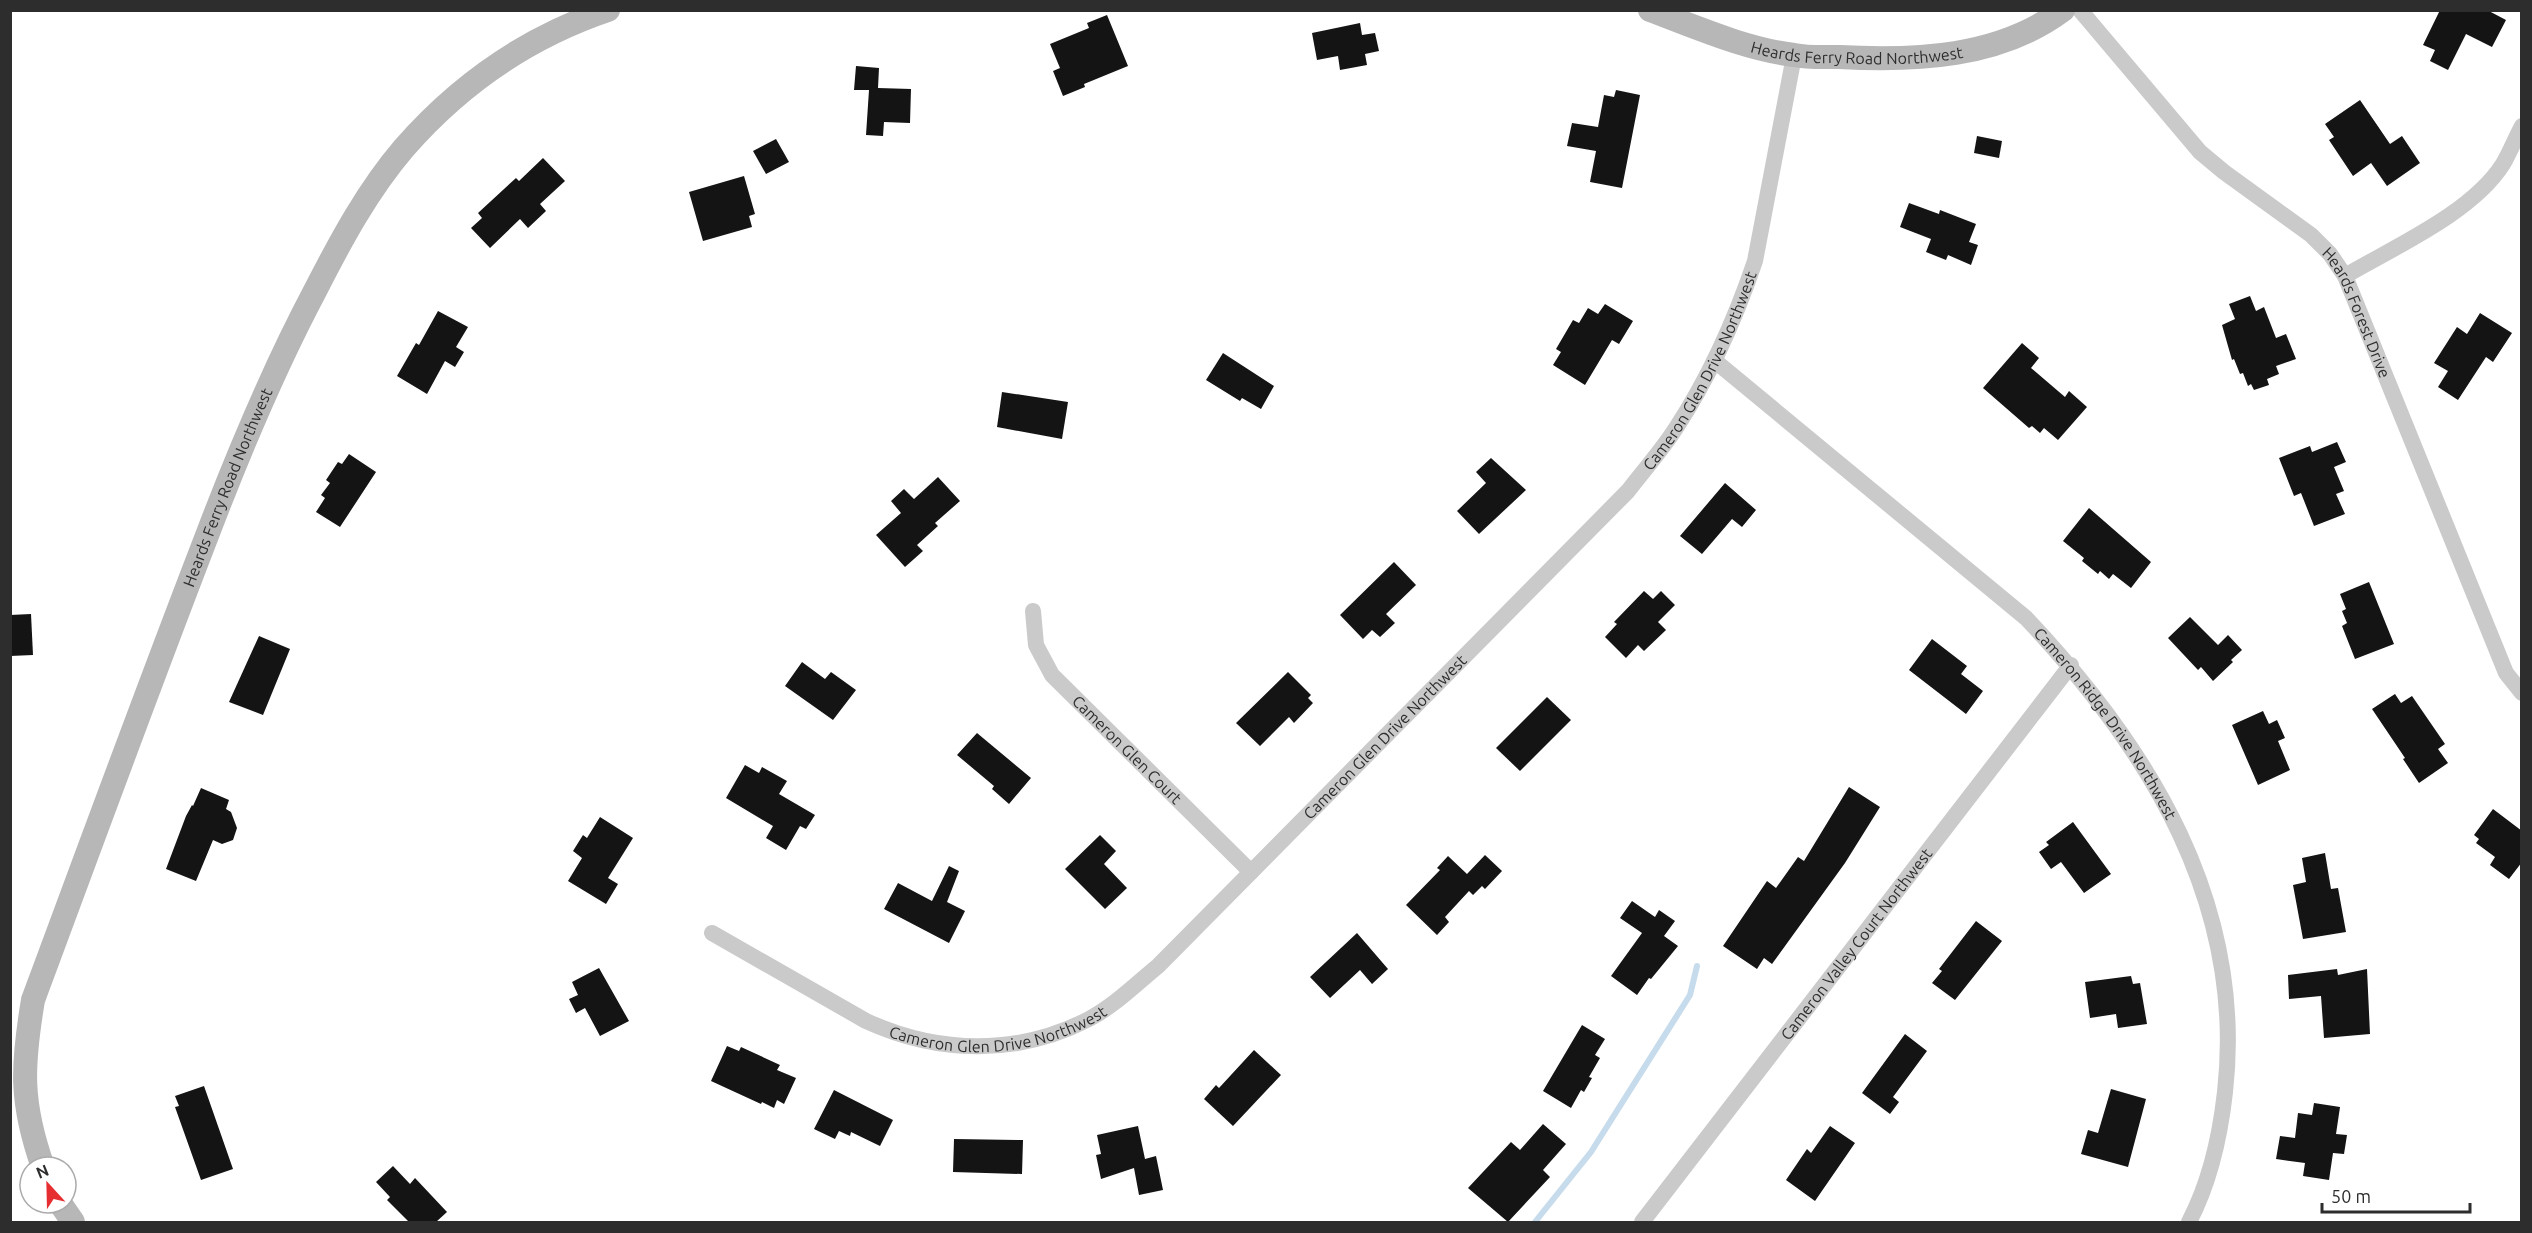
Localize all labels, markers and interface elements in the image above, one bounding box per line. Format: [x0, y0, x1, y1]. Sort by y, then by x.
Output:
street label: Heards Ferry Road Northwest [1749, 38, 1965, 67]
street label: Heards Forest Drive [2319, 243, 2394, 380]
street label: Cameron Glen Drive Northwest [1639, 268, 1760, 474]
street label: Heards Ferry Road Northwest [179, 384, 276, 589]
street label: Cameron Ridge Drive Northwest [2031, 624, 2181, 823]
street label: Cameron Glen Drive Northwest [1300, 650, 1470, 823]
street label: Cameron Glen Court [1069, 692, 1186, 808]
street label: Cameron Valley Court Northwest [1777, 844, 1936, 1043]
street label: Cameron Glen Drive Northwest [887, 1002, 1110, 1055]
north arrow [18, 1155, 78, 1215]
text: N [33, 1161, 51, 1182]
scale bar [2322, 1176, 2470, 1214]
text: 50 m [2331, 1186, 2371, 1206]

